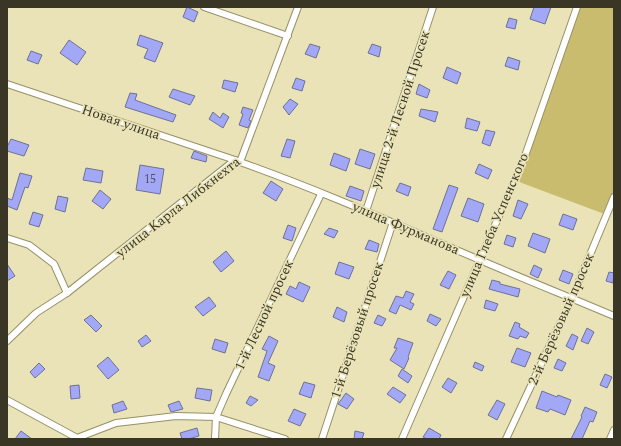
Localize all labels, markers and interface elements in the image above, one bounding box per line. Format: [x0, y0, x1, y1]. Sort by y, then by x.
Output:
street label: улица 2-й Лесной Просек [364, 27, 435, 191]
street label: Новая улица [79, 99, 163, 145]
street label: улица Глеба Успенского [454, 149, 534, 302]
street label: улица Карла Либкнехта [110, 151, 245, 263]
house number: 15 [144, 170, 156, 189]
street label: улица Фурманова [348, 196, 463, 260]
street label: 2-й Берёзовый просек [522, 249, 600, 389]
street label: 1-й Лесной просек [229, 256, 299, 374]
street label: 1-й Берёзовый просек [325, 258, 389, 401]

